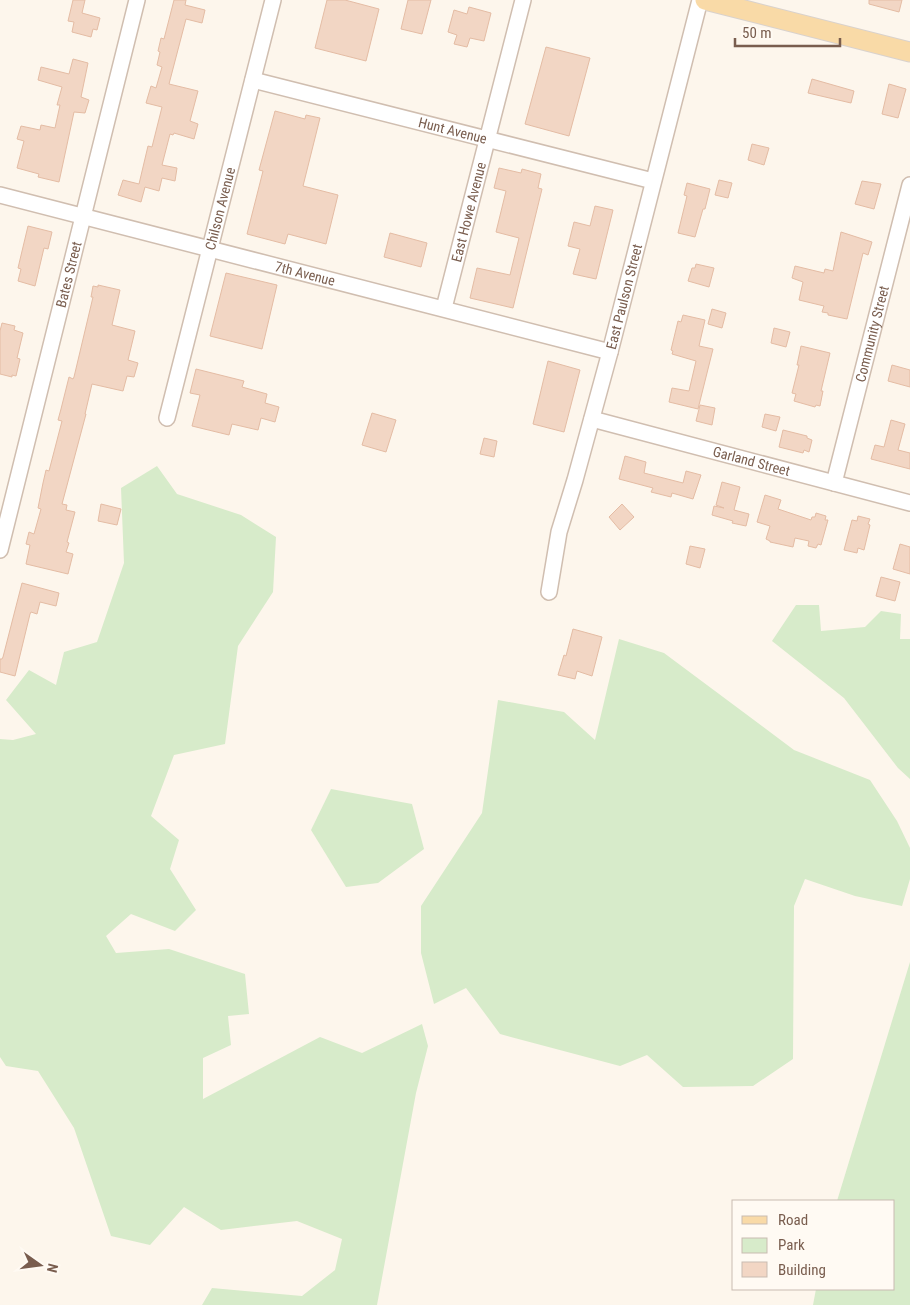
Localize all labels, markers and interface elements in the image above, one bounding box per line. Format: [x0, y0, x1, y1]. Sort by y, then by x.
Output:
scale bar [735, 15, 840, 47]
text: 50 m [742, 24, 772, 42]
street label: Hunt Avenue [417, 114, 489, 147]
street label: East Howe Avenue [448, 160, 489, 264]
street label: Chilson Avenue [202, 165, 238, 252]
street label: Bates Street [53, 240, 85, 309]
street label: East Paulson Street [603, 242, 645, 351]
street label: 7th Avenue [273, 258, 337, 289]
street label: Community Street [852, 284, 892, 384]
street label: Garland Street [711, 443, 792, 479]
legend [732, 1200, 895, 1290]
text: Road [778, 1211, 808, 1229]
text: Park [778, 1236, 805, 1254]
north arrow [15, 1240, 65, 1290]
text: Building [778, 1261, 826, 1279]
text: N [44, 1262, 61, 1274]

